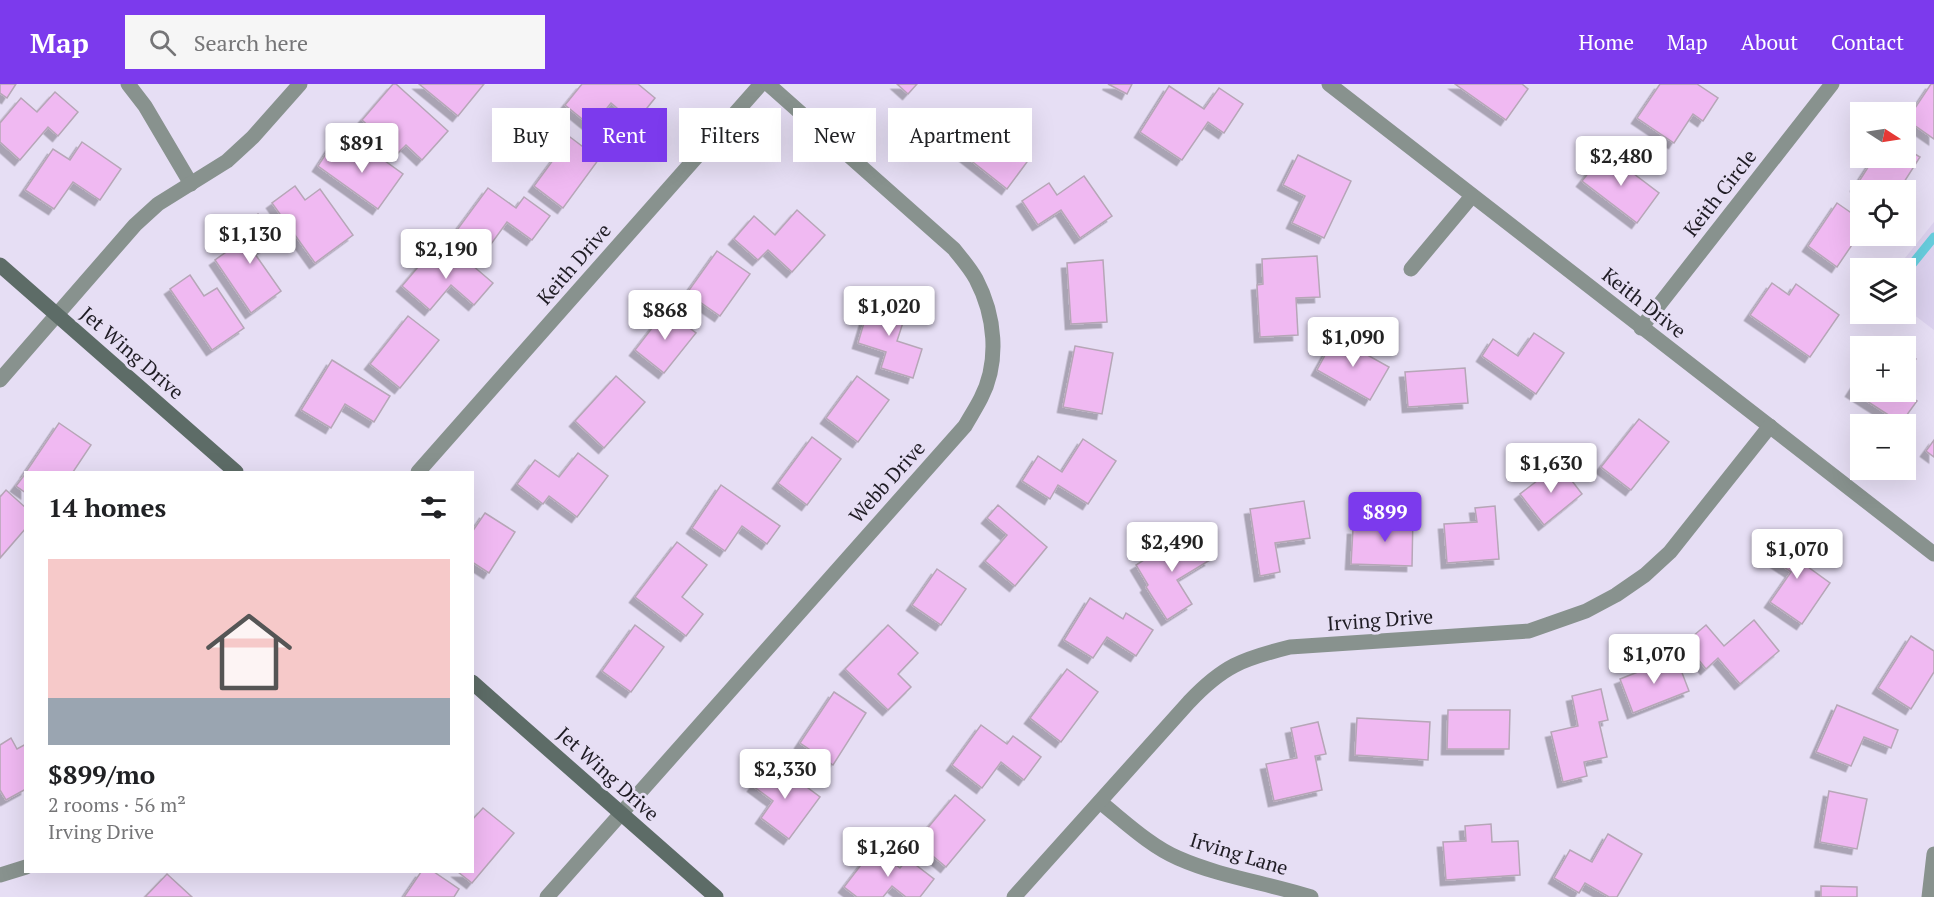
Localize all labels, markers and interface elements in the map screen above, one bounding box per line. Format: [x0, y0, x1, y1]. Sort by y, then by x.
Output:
search box [125, 15, 545, 69]
text: Map [30, 24, 89, 61]
icon: search [146, 26, 179, 59]
text: Search here [194, 28, 308, 57]
text: Home [1578, 28, 1634, 56]
text: Map [1667, 28, 1708, 56]
text: About [1741, 28, 1798, 56]
text: Contact [1831, 28, 1904, 56]
north arrow [1850, 102, 1916, 168]
map controls [1850, 102, 1916, 480]
chip: Buy [492, 108, 570, 162]
chip: Rent [582, 108, 667, 162]
chip: Filters [679, 108, 781, 162]
chip: New [793, 108, 876, 162]
chip: Apartment [888, 108, 1032, 162]
pin: $891 [326, 123, 398, 174]
text: $891 [339, 129, 385, 156]
pin: $2,480 [1572, 136, 1670, 187]
text: $2,480 [1590, 142, 1652, 169]
street label: Keith Circle [1677, 143, 1762, 242]
button: locate [1850, 180, 1916, 246]
pin: $1,130 [201, 214, 299, 265]
street label: Keith Drive [531, 217, 617, 310]
text: $1,130 [219, 220, 281, 247]
pin: $2,190 [397, 229, 495, 280]
text: $2,190 [415, 235, 477, 262]
button: layers [1850, 258, 1916, 324]
street label: Keith Drive [1597, 261, 1692, 344]
pin: $1,020 [840, 286, 938, 337]
pin: $868 [629, 290, 701, 341]
text: $1,020 [858, 292, 920, 319]
text: $868 [642, 296, 688, 323]
street label: Jet Wing Drive [75, 300, 190, 405]
pin: $1,090 [1304, 317, 1402, 368]
text: $1,090 [1322, 323, 1384, 350]
button: + [1850, 336, 1916, 402]
button: − [1850, 414, 1916, 480]
street label: Webb Drive [843, 435, 931, 529]
pin: $1,630 [1502, 443, 1600, 494]
text: $1,630 [1520, 449, 1582, 476]
text: 14 homes [48, 490, 166, 524]
icon: filters [417, 491, 450, 524]
pin: $899 [1349, 492, 1421, 543]
text: $899 [1362, 498, 1408, 525]
pin: $2,490 [1123, 522, 1221, 573]
text: $2,490 [1141, 528, 1203, 555]
pin: $1,070 [1748, 529, 1846, 580]
text: $1,070 [1766, 535, 1828, 562]
icon: home [195, 598, 303, 706]
street label: Irving Drive [1326, 602, 1434, 637]
pin: $1,070 [1605, 634, 1703, 685]
text: $1,070 [1623, 640, 1685, 667]
street label: Jet Wing Drive [551, 720, 665, 827]
pin: $2,330 [736, 749, 834, 800]
text: $2,330 [754, 755, 816, 782]
text: $899/mo [48, 757, 155, 791]
text: 2 rooms · 56 m² [48, 791, 186, 818]
text: Irving Drive [48, 818, 154, 845]
street label: Irving Lane [1187, 826, 1292, 881]
pin: $1,260 [839, 827, 937, 878]
text: $1,260 [857, 833, 919, 860]

